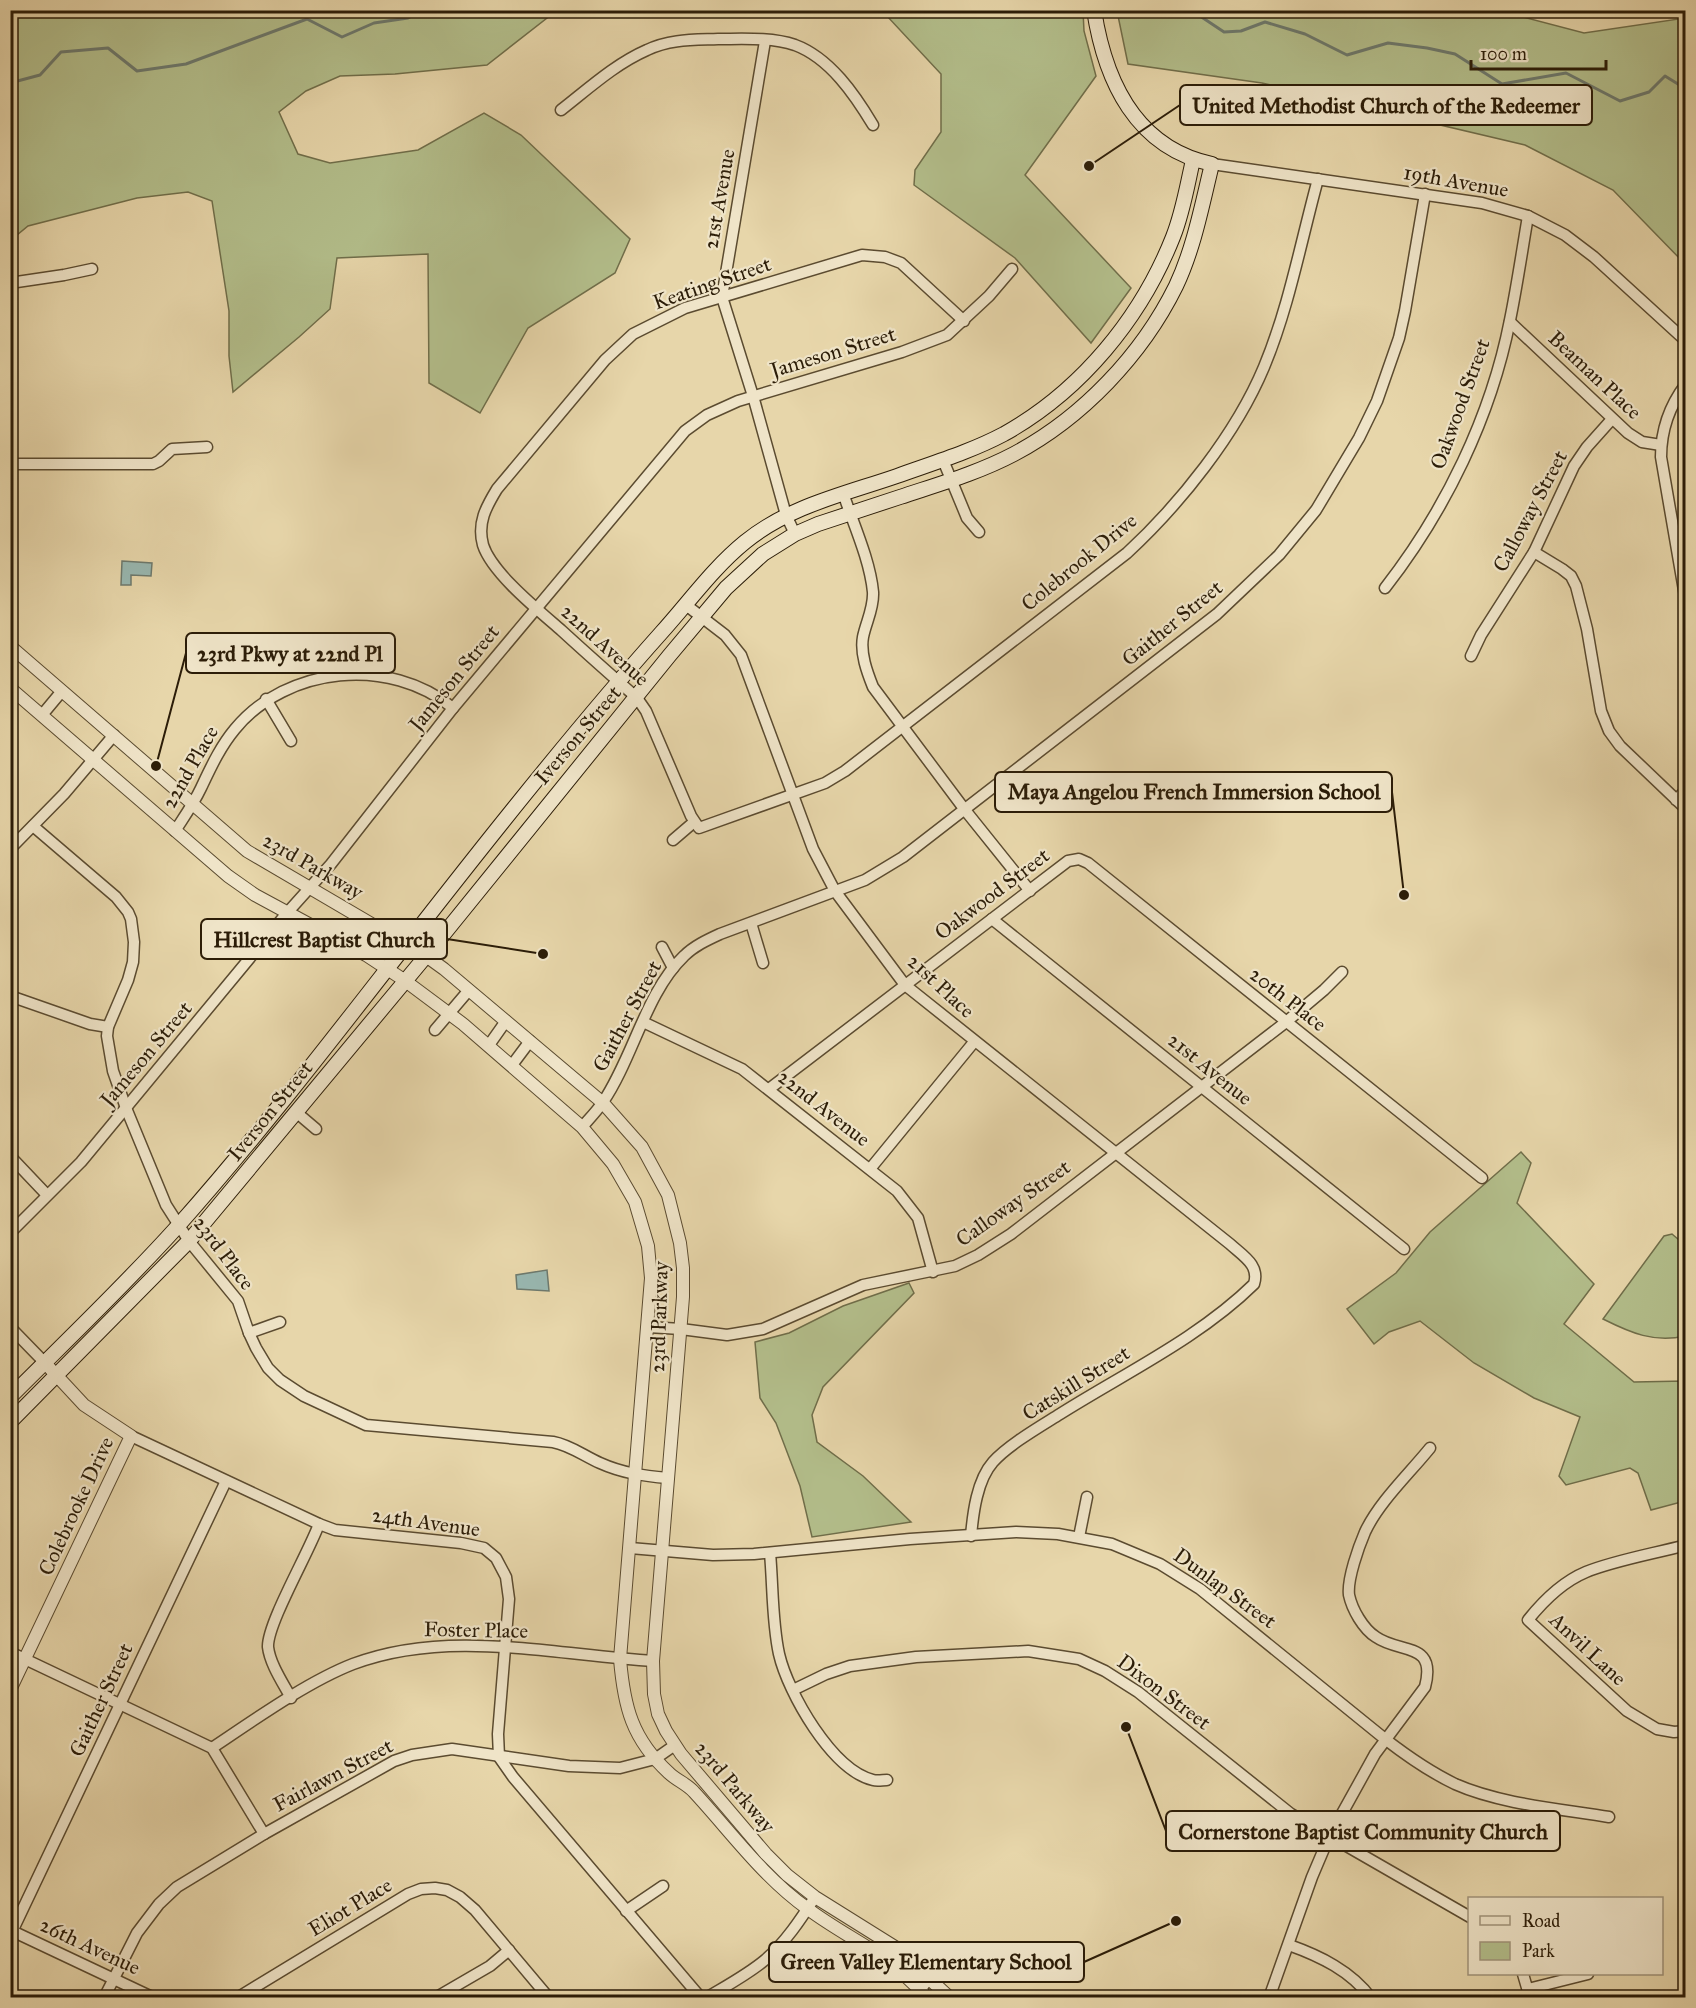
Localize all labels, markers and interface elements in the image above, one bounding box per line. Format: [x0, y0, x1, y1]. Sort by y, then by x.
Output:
scale bar [1471, 33, 1606, 71]
text: 100 m [1480, 43, 1527, 65]
callout: United Methodist Church of the Redeemer [1180, 85, 1592, 125]
text: United Methodist Church of the Redeemer [1192, 92, 1581, 119]
street label: 21st Avenue [697, 147, 741, 251]
street label: 19th Avenue [1401, 159, 1511, 203]
street label: Keating Street [649, 250, 775, 315]
street label: Jameson Street [765, 320, 899, 384]
street label: Beaman Place [1543, 325, 1647, 425]
street label: Oakwood Street [1424, 335, 1496, 473]
street label: Calloway Street [1487, 445, 1573, 576]
street label: Colebrook Drive [1016, 507, 1142, 617]
street label: Gaither Street [1116, 574, 1228, 672]
street label: 22nd Avenue [555, 598, 655, 692]
street label: Jameson Street [402, 619, 505, 738]
callout: 23rd Pkwy at 22nd Pl [186, 633, 395, 673]
text: 23rd Pkwy at 22nd Pl [197, 640, 384, 667]
street label: Iverson Street [529, 680, 627, 790]
street label: 22nd Place [156, 721, 224, 813]
callout: Maya Angelou French Immersion School [995, 772, 1392, 812]
text: Maya Angelou French Immersion School [1008, 778, 1382, 805]
street label: 23rd Parkway [258, 827, 369, 906]
street label: Oakwood Street [929, 842, 1055, 946]
callout: Hillcrest Baptist Church [201, 919, 447, 959]
text: Hillcrest Baptist Church [213, 926, 436, 953]
street label: 21st Place [902, 948, 980, 1024]
street label: Gaither Street [587, 955, 667, 1076]
street label: 20th Place [1244, 961, 1332, 1037]
street label: Jameson Street [93, 996, 198, 1114]
street label: 21st Avenue [1162, 1027, 1258, 1111]
street label: Iverson Street [222, 1055, 319, 1166]
street label: 22nd Avenue [773, 1064, 876, 1152]
street label: Calloway Street [951, 1154, 1076, 1252]
street label: 23rd Place [188, 1211, 260, 1295]
street label: 23rd Parkway [644, 1260, 674, 1373]
street label: Catskill Street [1017, 1339, 1135, 1426]
street label: Colebrooke Drive [33, 1432, 120, 1579]
street label: 24th Avenue [370, 1502, 482, 1542]
street label: Dunlap Street [1168, 1542, 1282, 1634]
street label: Anvil Lane [1543, 1606, 1632, 1691]
street label: Foster Place [424, 1616, 529, 1644]
street label: Gaither Street [63, 1639, 139, 1761]
street label: Dixon Street [1112, 1648, 1216, 1736]
street label: Fairlawn Street [269, 1732, 398, 1817]
street label: 23rd Parkway [689, 1736, 782, 1839]
callout: Cornerstone Baptist Community Church [1166, 1811, 1560, 1851]
text: Cornerstone Baptist Community Church [1178, 1818, 1549, 1845]
street label: Eliot Place [303, 1872, 397, 1942]
legend [1468, 1897, 1663, 1975]
text: Road [1522, 1910, 1560, 1932]
street label: 26th Avenue [36, 1911, 145, 1981]
text: Park [1522, 1940, 1555, 1962]
callout: Green Valley Elementary School [769, 1942, 1084, 1982]
text: Green Valley Elementary School [781, 1948, 1073, 1975]

